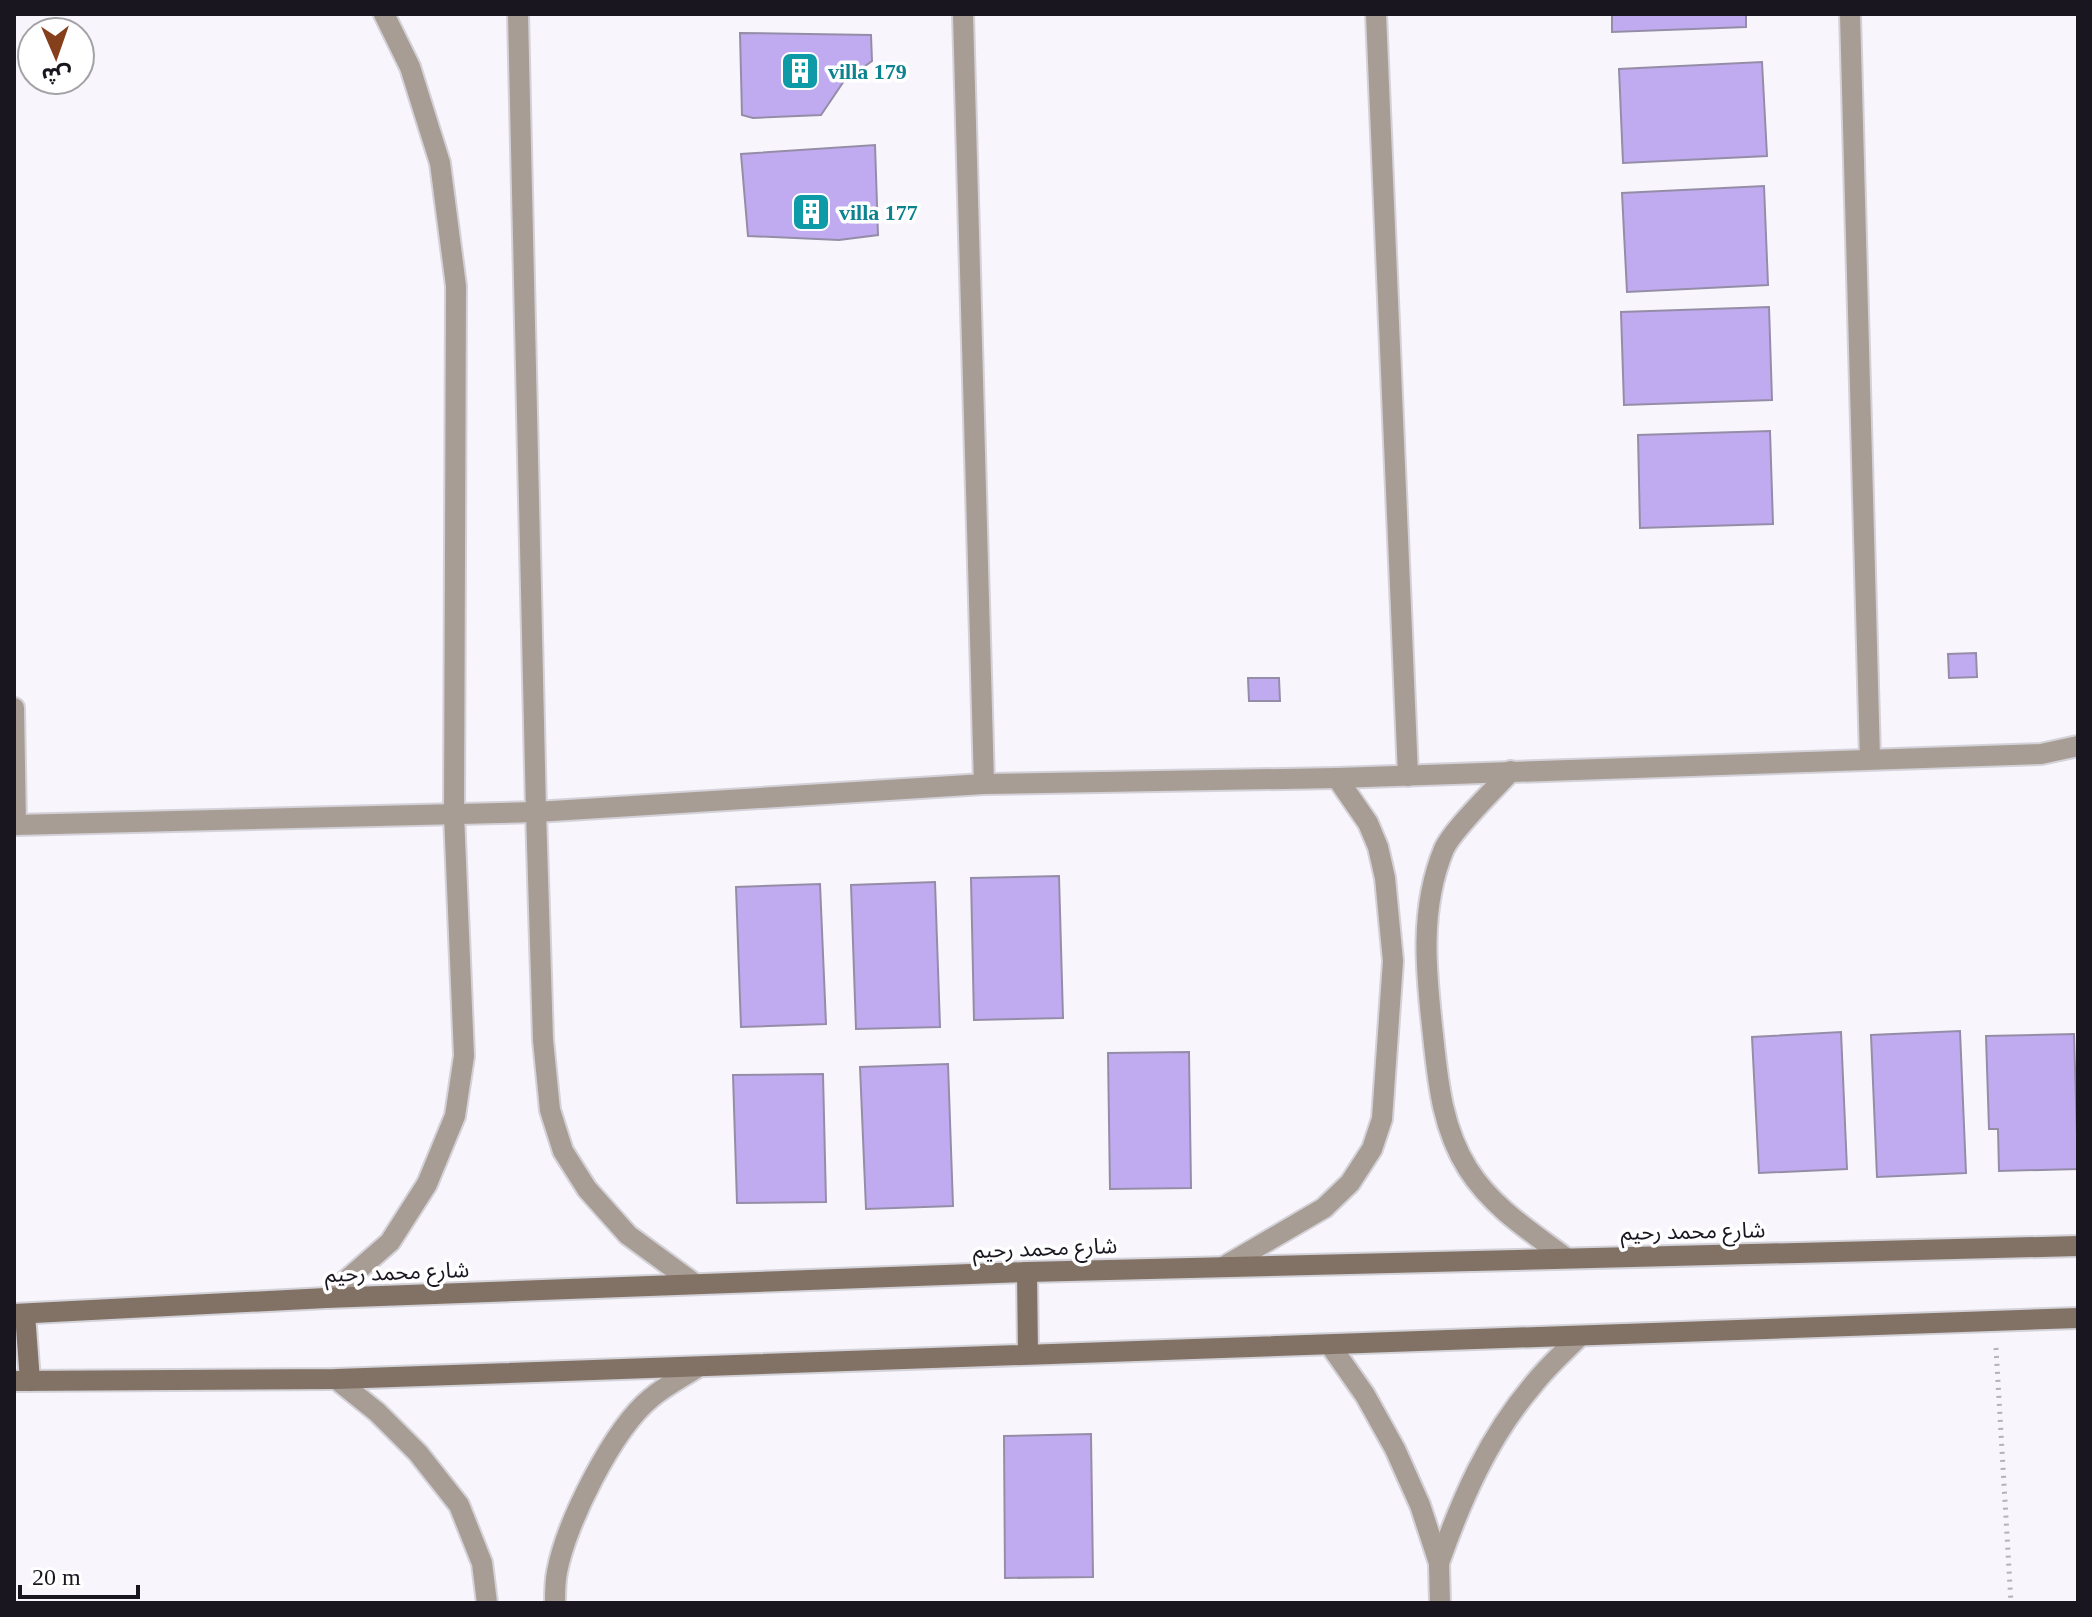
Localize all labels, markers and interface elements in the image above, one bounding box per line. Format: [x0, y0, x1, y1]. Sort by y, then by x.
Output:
north arrow [16, 16, 96, 96]
building icon: villa 179 [779, 50, 821, 92]
place label: villa 179 [828, 59, 907, 84]
text: ش [41, 62, 72, 89]
building icon: villa 177 [790, 191, 832, 233]
place label: villa 177 [839, 200, 918, 225]
street label: شارع محمد رحيم [1620, 1217, 1766, 1249]
street label: شارع محمد رحيم [972, 1233, 1118, 1267]
street label: شارع محمد رحيم [324, 1257, 470, 1291]
scale bar [20, 1549, 138, 1599]
text: 20 m [32, 1564, 81, 1590]

